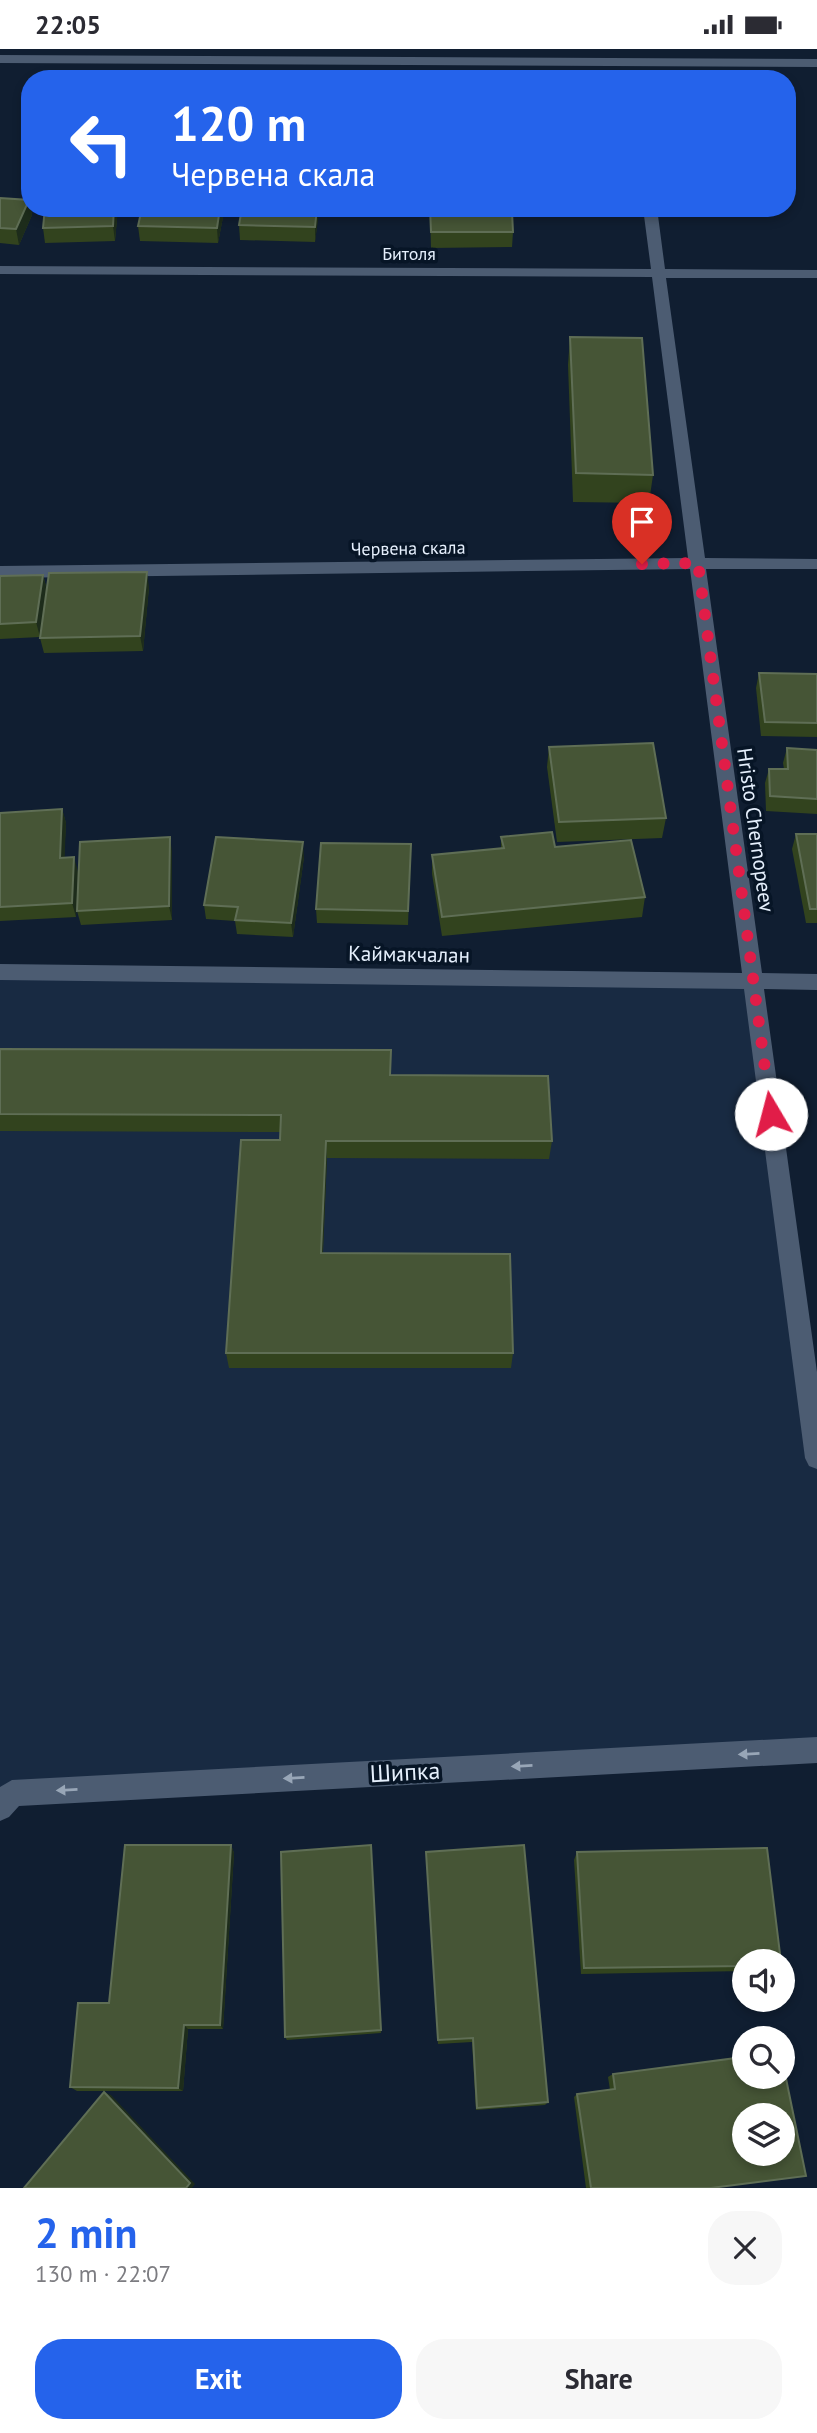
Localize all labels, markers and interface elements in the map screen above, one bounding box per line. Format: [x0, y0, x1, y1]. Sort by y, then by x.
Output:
text: 22:05 [35, 8, 101, 41]
text: 120 m [171, 91, 306, 155]
icon: left [56, 98, 147, 189]
text: Червена скала [171, 153, 375, 195]
street label: Битоля [382, 242, 436, 265]
pin [612, 492, 672, 564]
icon: arrive [623, 503, 661, 541]
street label: Червена скала [350, 535, 466, 561]
street label: Hristo Chernopeev [731, 746, 781, 914]
street label: Каймакчалан [348, 939, 470, 969]
position arrow [734, 1077, 808, 1151]
one-way arrow [738, 1749, 760, 1760]
street label: Шипка [369, 1755, 441, 1789]
one-way arrow [510, 1761, 532, 1772]
one-way arrow [283, 1772, 305, 1783]
one-way arrow [56, 1784, 78, 1795]
map controls [732, 1949, 795, 2166]
button: sound [732, 1949, 795, 2012]
button: search [732, 2026, 795, 2089]
button: layers [732, 2103, 795, 2166]
text: 2 min [35, 2205, 137, 2260]
button: close [708, 2211, 782, 2285]
text: 130 m · 22:07 [35, 2259, 171, 2288]
button: Exit [35, 2339, 402, 2419]
button: Share [416, 2339, 782, 2419]

